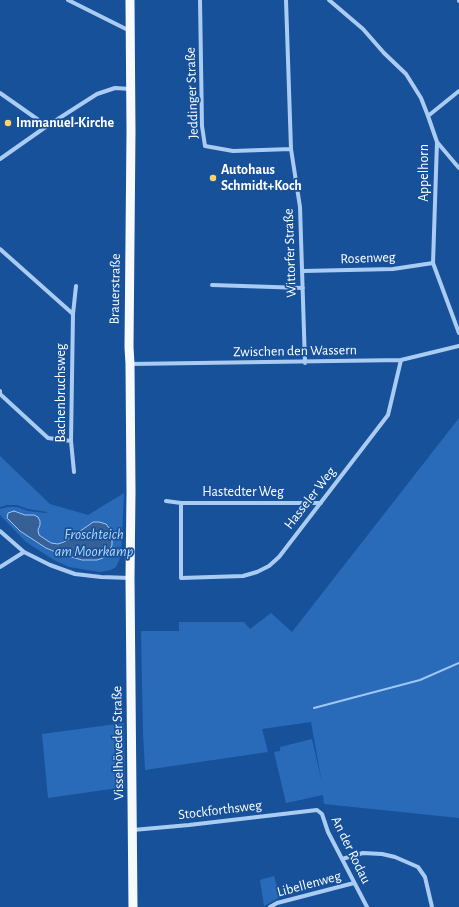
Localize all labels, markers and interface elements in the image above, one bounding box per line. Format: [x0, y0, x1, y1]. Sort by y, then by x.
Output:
street label: Jeddinger Straße [182, 47, 202, 139]
place label: Immanuel-Kirche [16, 115, 114, 131]
marker: Immanuel-Kirche [3, 118, 13, 128]
street label: Appelhorn [416, 144, 432, 202]
place label: Autohaus Schmidt+Koch [221, 162, 302, 194]
marker: Autohaus Schmidt+Koch [208, 173, 218, 183]
street label: Wittorfer Straße [280, 208, 300, 298]
street label: Rosenweg [340, 249, 396, 267]
street label: Brauerstraße [106, 253, 124, 325]
street label: Zwischen den Wassern [233, 342, 357, 360]
street label: Bachenbruchsweg [53, 343, 69, 443]
street label: Hasseler Weg [280, 464, 340, 532]
street label: Hastedter Weg [202, 484, 284, 500]
water label: Froschteich am Moorkamp [55, 525, 133, 560]
street label: Visselhöveder Straße [109, 686, 127, 800]
street label: Stockforthsweg [177, 797, 263, 823]
street label: An der Rodau [327, 814, 375, 886]
street label: Libellenweg [275, 867, 343, 901]

